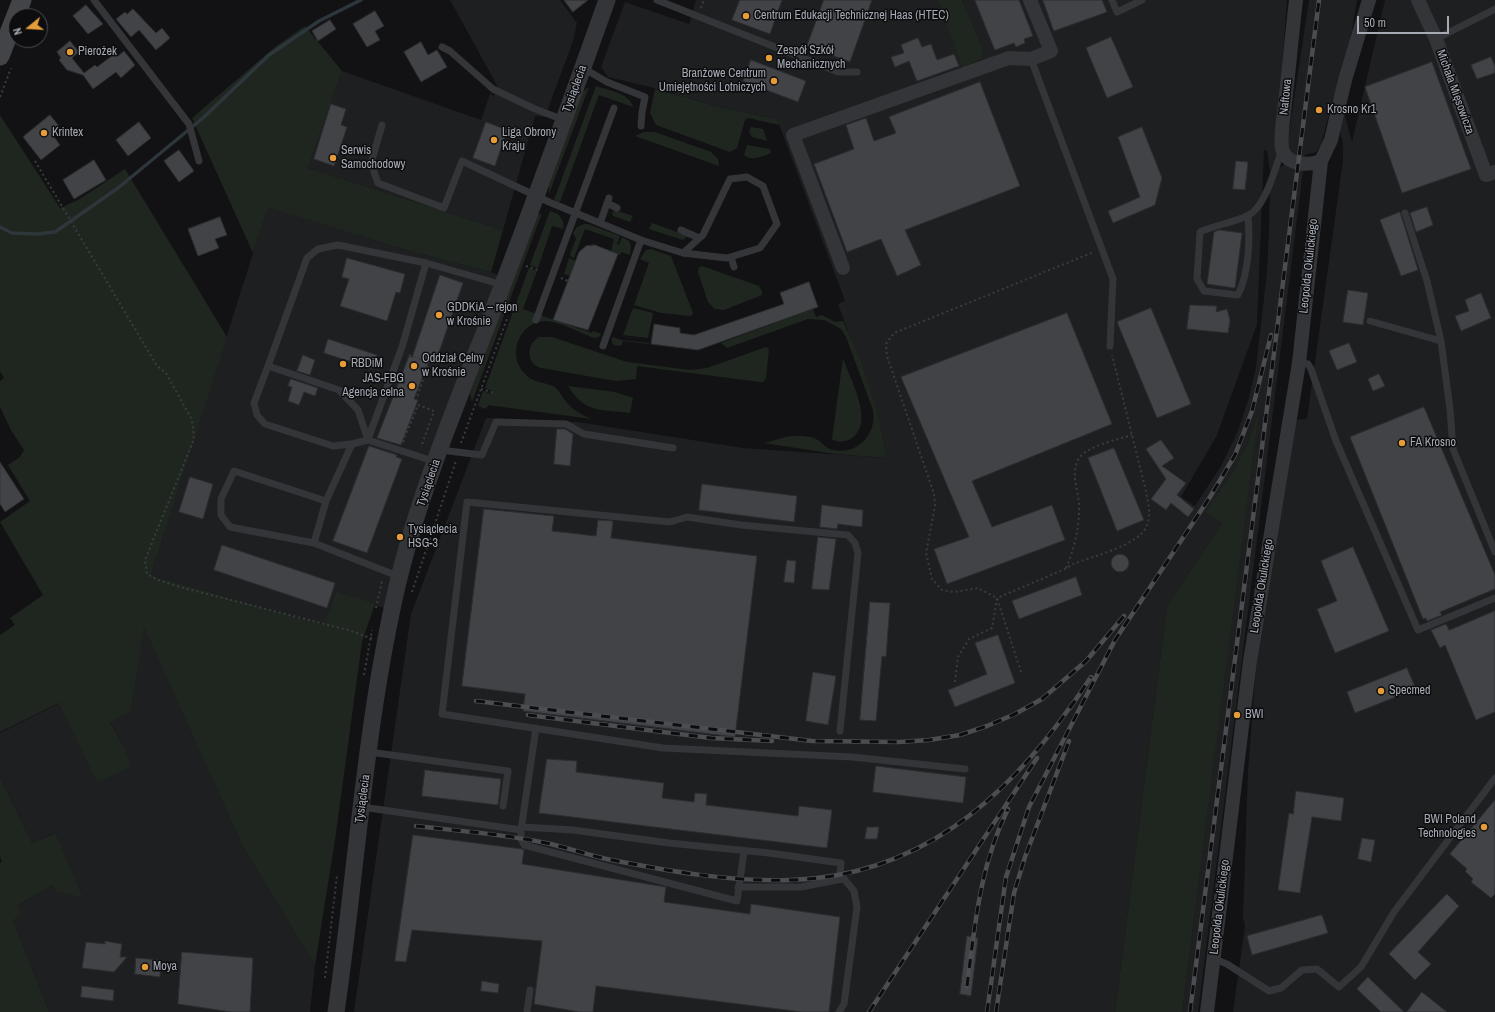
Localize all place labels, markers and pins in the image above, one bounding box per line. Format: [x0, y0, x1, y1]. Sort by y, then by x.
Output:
place label: Centrum Edukacji Technicznej Haas (HTEC) [754, 9, 949, 23]
marker: Centrum Edukacji Technicznej Haas (HTEC) [741, 11, 751, 21]
place label: Zespół Szkół Mechanicznych [777, 44, 845, 72]
place label: Pierożek [78, 45, 117, 59]
marker: Pierożek [65, 47, 75, 57]
marker: Zespół Szkół Mechanicznych [764, 53, 774, 63]
place label: Branżowe Centrum Umiejętności Lotniczych [659, 67, 766, 95]
marker: Branżowe Centrum Umiejętności Lotniczych [769, 76, 779, 86]
place label: Krosno Kr1 [1327, 103, 1376, 117]
marker: Krosno Kr1 [1314, 105, 1324, 115]
place label: Krintex [52, 126, 83, 140]
place label: Liga Obrony Kraju [502, 126, 556, 154]
marker: Krintex [39, 128, 49, 138]
marker: Liga Obrony Kraju [489, 135, 499, 145]
place label: Serwis Samochodowy [341, 144, 406, 172]
marker: Serwis Samochodowy [328, 153, 338, 163]
place label: GDDKiA – rejon w Krośnie [447, 301, 518, 329]
marker: GDDKiA – rejon w Krośnie [434, 310, 444, 320]
place label: Oddział Celny w Krośnie [422, 352, 484, 380]
place label: RBDiM [351, 357, 383, 371]
marker: RBDiM [338, 359, 348, 369]
marker: Oddział Celny w Krośnie [409, 361, 419, 371]
place label: JAS-FBG Agencja celna [342, 372, 404, 400]
marker: JAS-FBG Agencja celna [407, 381, 417, 391]
place label: FA Krosno [1410, 436, 1456, 450]
marker: FA Krosno [1397, 438, 1407, 448]
place label: Tysiąclecia HSG-3 [408, 523, 457, 551]
marker: Tysiąclecia HSG-3 [395, 532, 405, 542]
place label: Specmed [1389, 684, 1431, 698]
marker: Specmed [1376, 686, 1386, 696]
place label: BWI [1245, 708, 1264, 722]
marker: BWI [1232, 710, 1242, 720]
place label: BWI Poland Technologies [1418, 813, 1476, 841]
marker: BWI Poland Technologies [1479, 822, 1489, 832]
place label: Moya [153, 960, 177, 974]
marker: Moya [140, 962, 150, 972]

